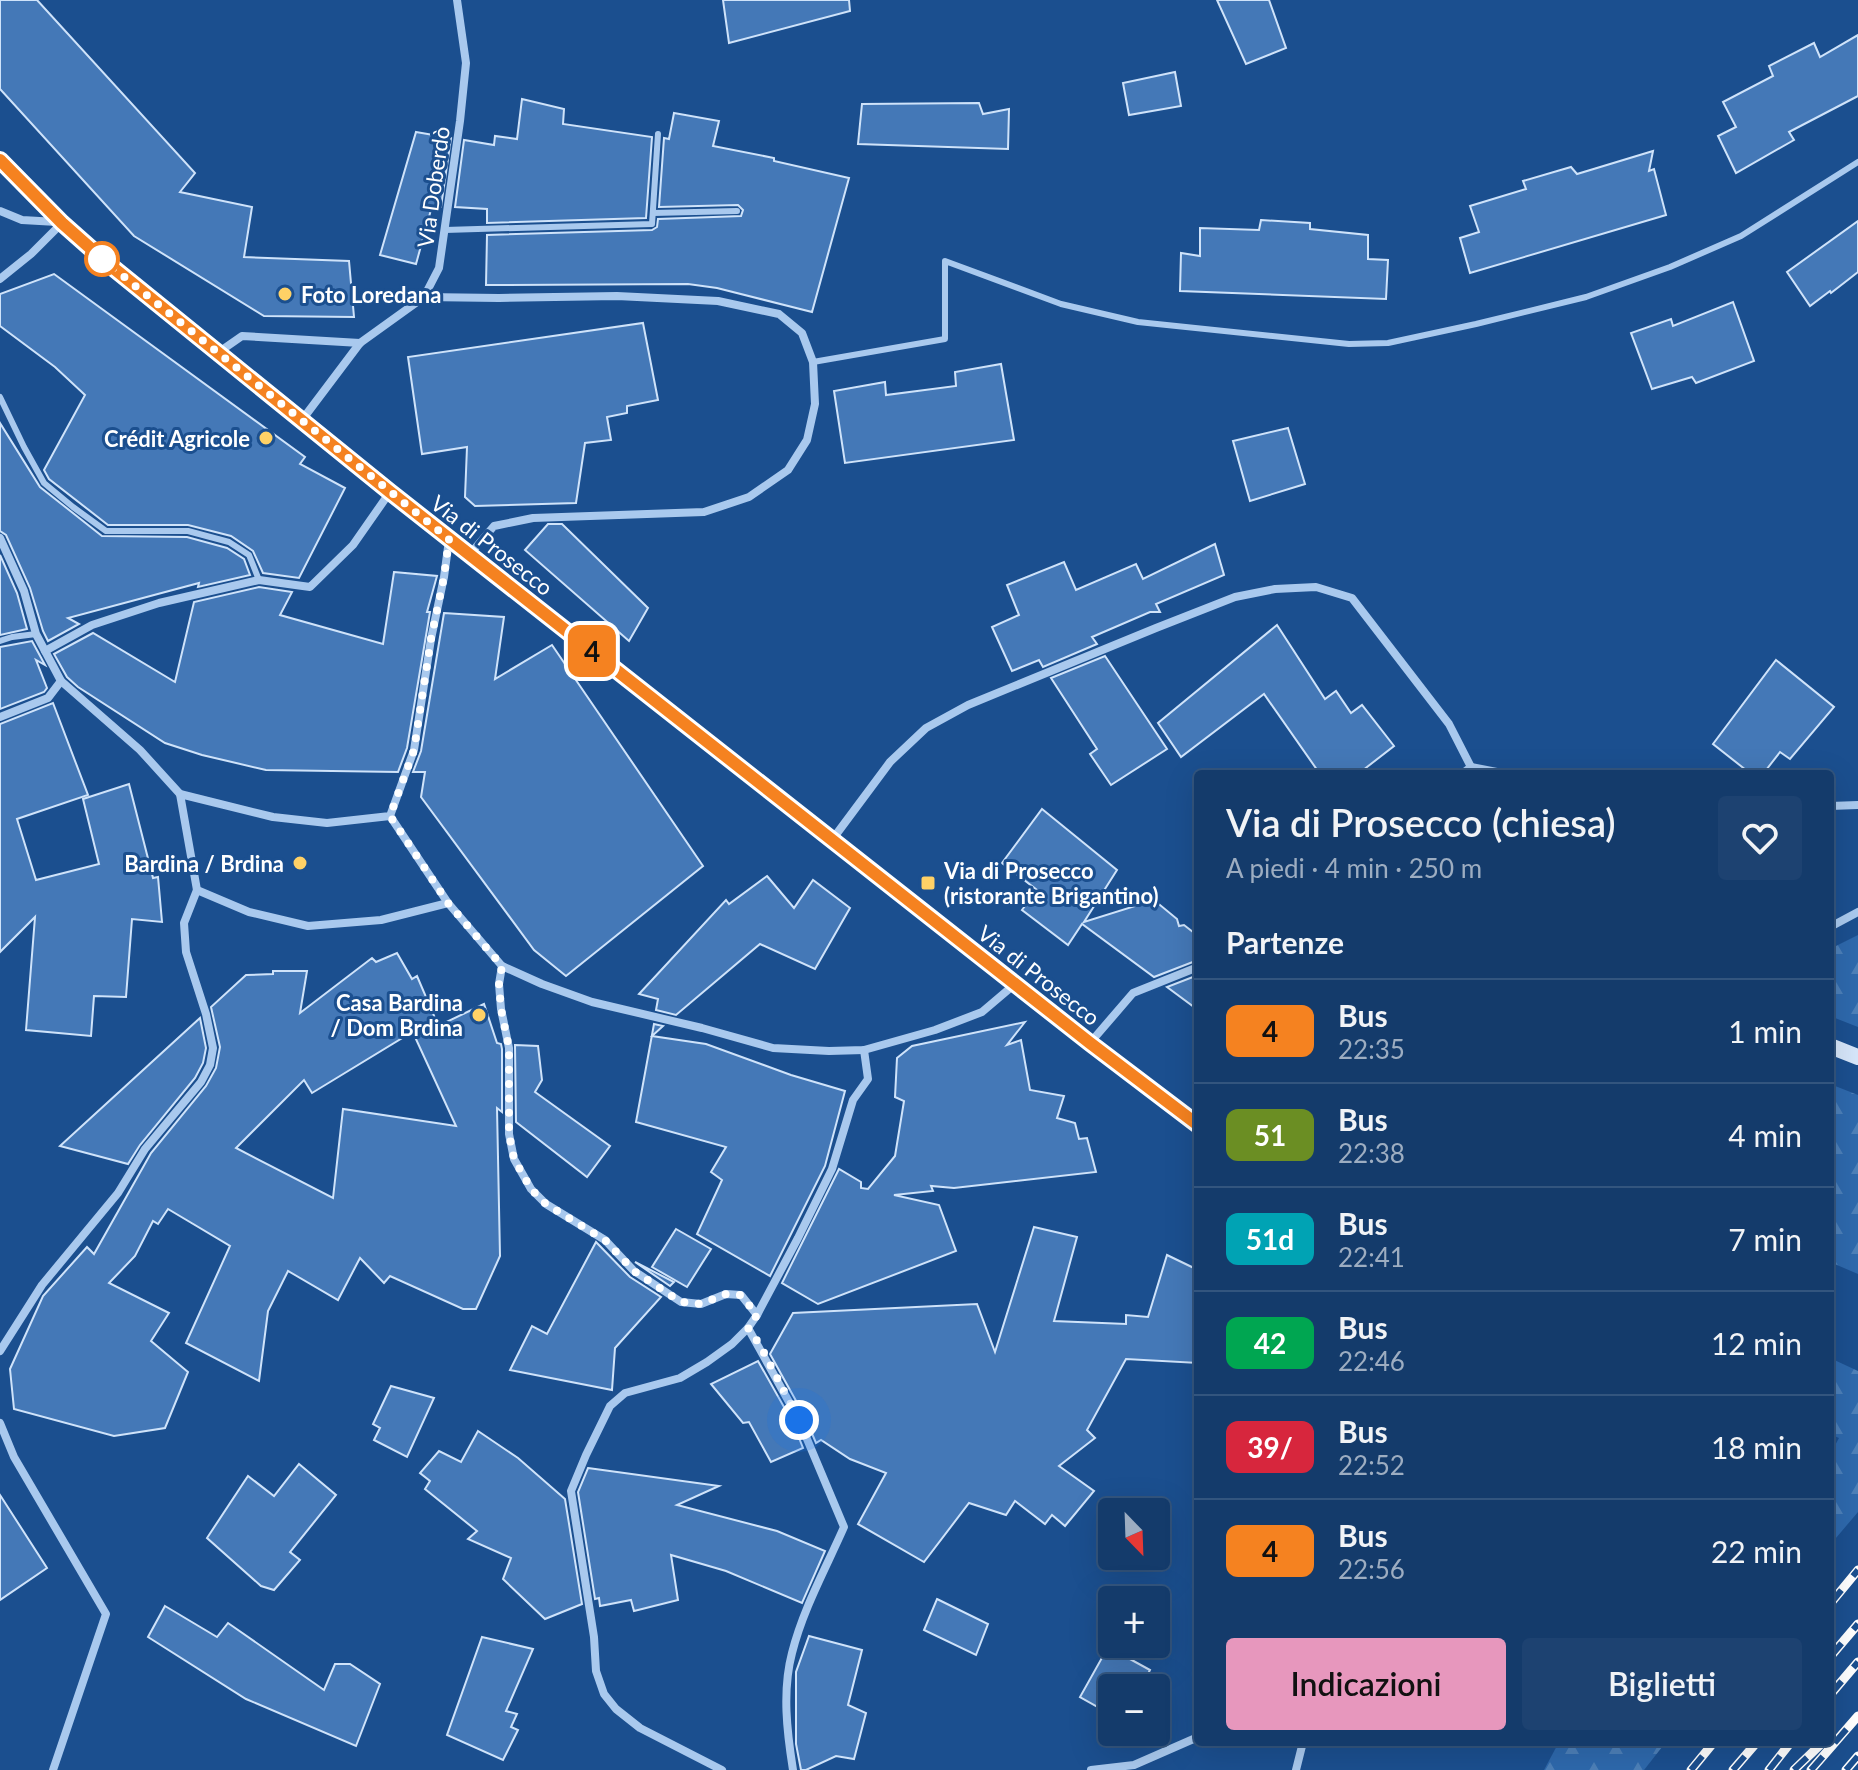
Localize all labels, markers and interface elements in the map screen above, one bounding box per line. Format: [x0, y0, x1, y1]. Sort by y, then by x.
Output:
street label: Via Doberdò [411, 125, 455, 249]
unlabelled marker [85, 242, 119, 276]
place label: Foto Loredana [301, 281, 441, 308]
marker: Foto Loredana [276, 285, 294, 303]
place label: Crédit Agricole [104, 425, 250, 452]
marker: Crédit Agricole [257, 429, 275, 447]
street label: Via di Prosecco [426, 489, 558, 601]
line badge: 4 [566, 625, 618, 677]
text: 4 [584, 634, 600, 668]
button: heart [1718, 796, 1802, 880]
text: Via di Prosecco (chiesa) [1226, 799, 1616, 845]
place label: Bardina / Brdina [124, 850, 284, 877]
text: A piedi · 4 min · 250 m [1226, 852, 1482, 884]
marker: Bardina / Brdina [291, 854, 309, 872]
place label: Via di Prosecco (ristorante Brigantino) [943, 857, 1159, 909]
marker: Via di Prosecco (ristorante Brigantino) [919, 874, 937, 892]
street label: Via di Prosecco [973, 919, 1105, 1031]
text: Partenze [1226, 924, 1344, 960]
place label: Casa Bardina / Dom Brdina [331, 989, 463, 1041]
text: Bus [1338, 997, 1388, 1033]
marker: Casa Bardina / Dom Brdina [470, 1006, 488, 1024]
text: 1 min [1728, 1013, 1802, 1049]
text: 4 [1262, 1014, 1278, 1048]
text: 22:35 [1338, 1033, 1405, 1065]
text: Bus [1338, 1101, 1388, 1137]
text: 4 min [1728, 1117, 1802, 1153]
text: 51 [1254, 1118, 1286, 1152]
text: 22:38 [1338, 1137, 1405, 1169]
text: Bus [1338, 1205, 1388, 1241]
text: 7 min [1728, 1221, 1802, 1257]
text: 51d [1246, 1222, 1294, 1256]
text: 22:41 [1338, 1241, 1405, 1273]
text: Bus [1338, 1309, 1388, 1345]
text: 12 min [1711, 1325, 1802, 1361]
text: 42 [1254, 1326, 1286, 1360]
text: 22:46 [1338, 1345, 1405, 1377]
your location [779, 1400, 819, 1440]
text: Bus [1338, 1413, 1388, 1449]
text: 18 min [1711, 1429, 1802, 1465]
text: 39/ [1247, 1430, 1293, 1464]
text: 22:52 [1338, 1449, 1405, 1481]
north arrow [1098, 1498, 1170, 1570]
map controls [1098, 1498, 1170, 1746]
text: Bus [1338, 1517, 1388, 1553]
text: 22 min [1711, 1533, 1802, 1569]
text: 4 [1262, 1534, 1278, 1568]
text: 22:56 [1338, 1553, 1405, 1585]
button: + [1098, 1586, 1170, 1658]
button: Indicazioni [1226, 1638, 1506, 1730]
button: Biglietti [1522, 1638, 1802, 1730]
button: − [1098, 1674, 1170, 1746]

